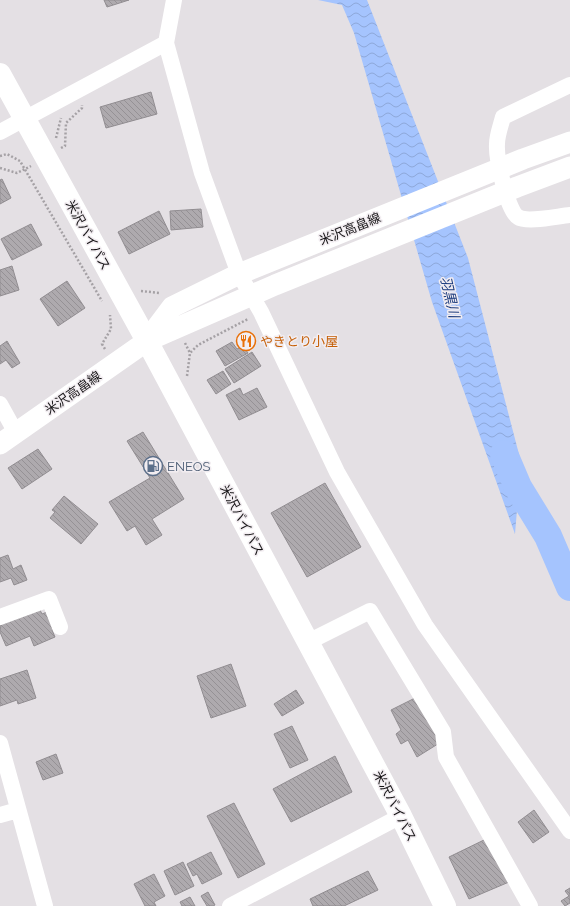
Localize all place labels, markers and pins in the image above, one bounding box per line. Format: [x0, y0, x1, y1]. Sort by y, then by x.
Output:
restaurant icon: やきとり小屋 [235, 330, 257, 352]
place label: やきとり小屋 [260, 334, 338, 349]
fuel station icon: ENEOS [142, 455, 164, 477]
place label: ENEOS [167, 459, 210, 474]

